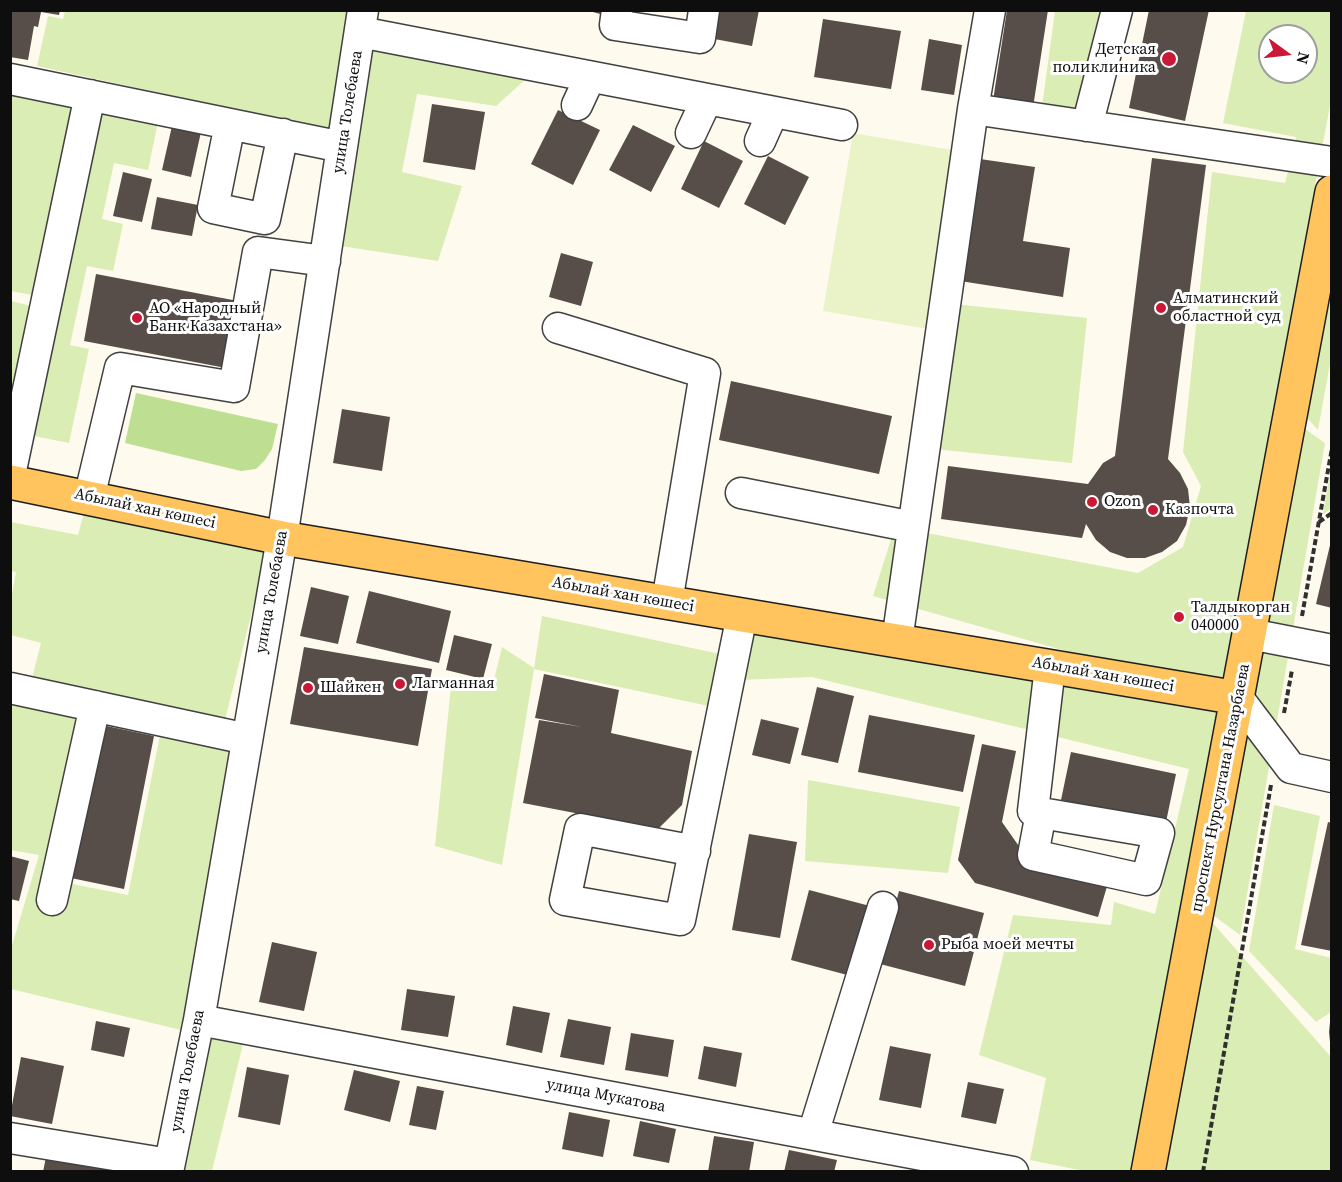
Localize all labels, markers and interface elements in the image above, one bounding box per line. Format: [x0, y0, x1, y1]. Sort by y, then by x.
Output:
north arrow [1258, 24, 1318, 84]
place label: Детская поликлиника [1053, 40, 1156, 78]
street label: улица Толебаева [329, 49, 367, 175]
marker: Детская поликлиника [1160, 50, 1178, 68]
text: N [1291, 50, 1316, 67]
place label: Алматинский областной суд [1173, 289, 1281, 327]
place label: AO «Народный Банк Казахстана» [149, 299, 282, 337]
marker: Алматинский областной суд [1154, 301, 1168, 315]
marker: AO «Народный Банк Казахстана» [130, 311, 144, 325]
street label: Абылай хан көшесі [73, 485, 217, 533]
place label: Ozon [1104, 492, 1141, 512]
marker: Ozon [1085, 495, 1099, 509]
place label: Казпочта [1165, 500, 1234, 520]
marker: Казпочта [1146, 503, 1160, 517]
street label: улица Толебаева [252, 529, 292, 655]
street label: Абылай хан көшесі [551, 573, 695, 617]
place label: Талдыкорган 040000 [1191, 598, 1290, 636]
marker: Талдыкорган 040000 [1172, 610, 1186, 624]
street label: Абылай хан көшесі [1031, 653, 1175, 697]
street label: проспект Нурсултана Назарбаева [1187, 662, 1255, 914]
place label: Лагманная [412, 674, 495, 694]
marker: Лагманная [393, 677, 407, 691]
place label: Шайкен [320, 678, 382, 698]
marker: Шайкен [301, 681, 315, 695]
place label: Рыба моей мечты [941, 935, 1074, 955]
marker: Рыба моей мечты [922, 938, 936, 952]
street label: улица Толебаева [167, 1008, 209, 1134]
street label: улица Мукатова [545, 1075, 667, 1117]

